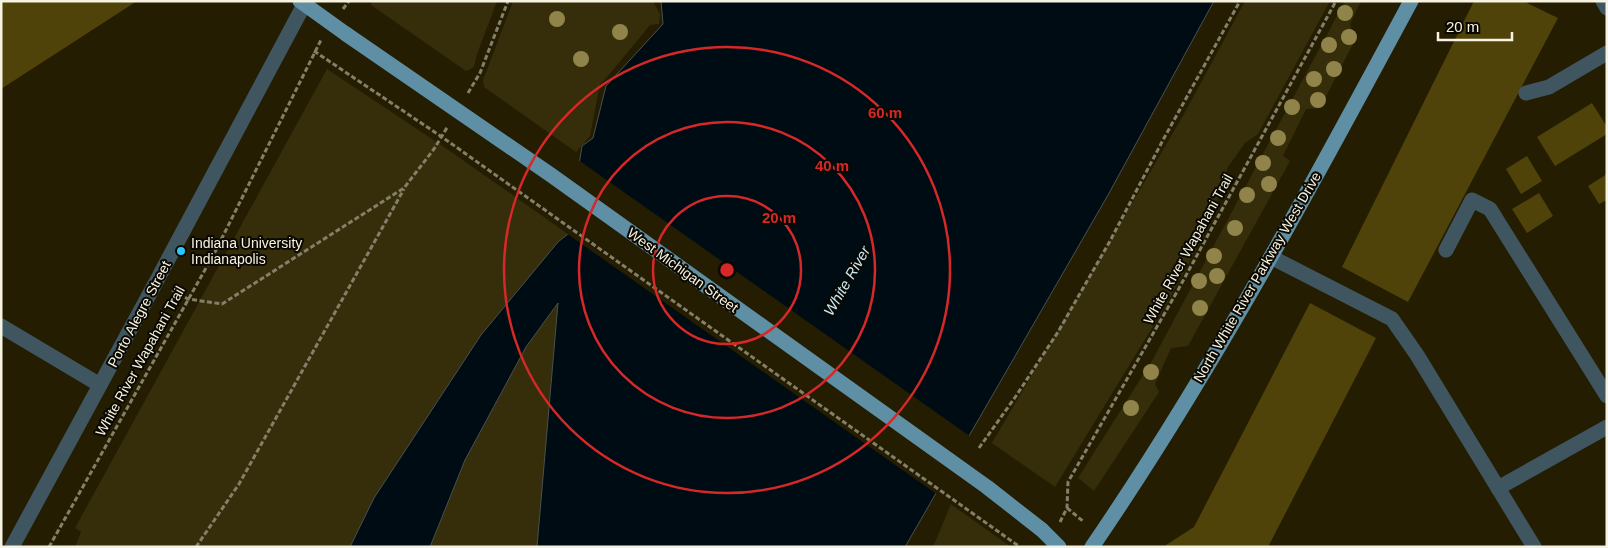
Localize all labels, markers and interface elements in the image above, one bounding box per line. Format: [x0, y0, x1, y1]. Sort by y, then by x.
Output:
scale bar [1438, 10, 1512, 42]
text: 20 m [1446, 18, 1479, 35]
text: 60 m [868, 104, 902, 121]
text: 40 m [815, 157, 849, 174]
street label: North White River Parkway West Drive [1190, 169, 1324, 385]
street label: White River Wapahani Trail [1140, 171, 1236, 327]
text: 20 m [762, 209, 796, 226]
street label: West Michigan Street [625, 224, 742, 316]
place label: Indiana University Indianapolis [191, 235, 302, 267]
water label: White River [820, 242, 874, 319]
marker: Indiana University Indianapolis [175, 245, 187, 257]
street label: Porto Alegre Street [104, 258, 174, 370]
centre of rings [718, 261, 736, 279]
street label: White River Wapahani Trail [92, 283, 188, 439]

